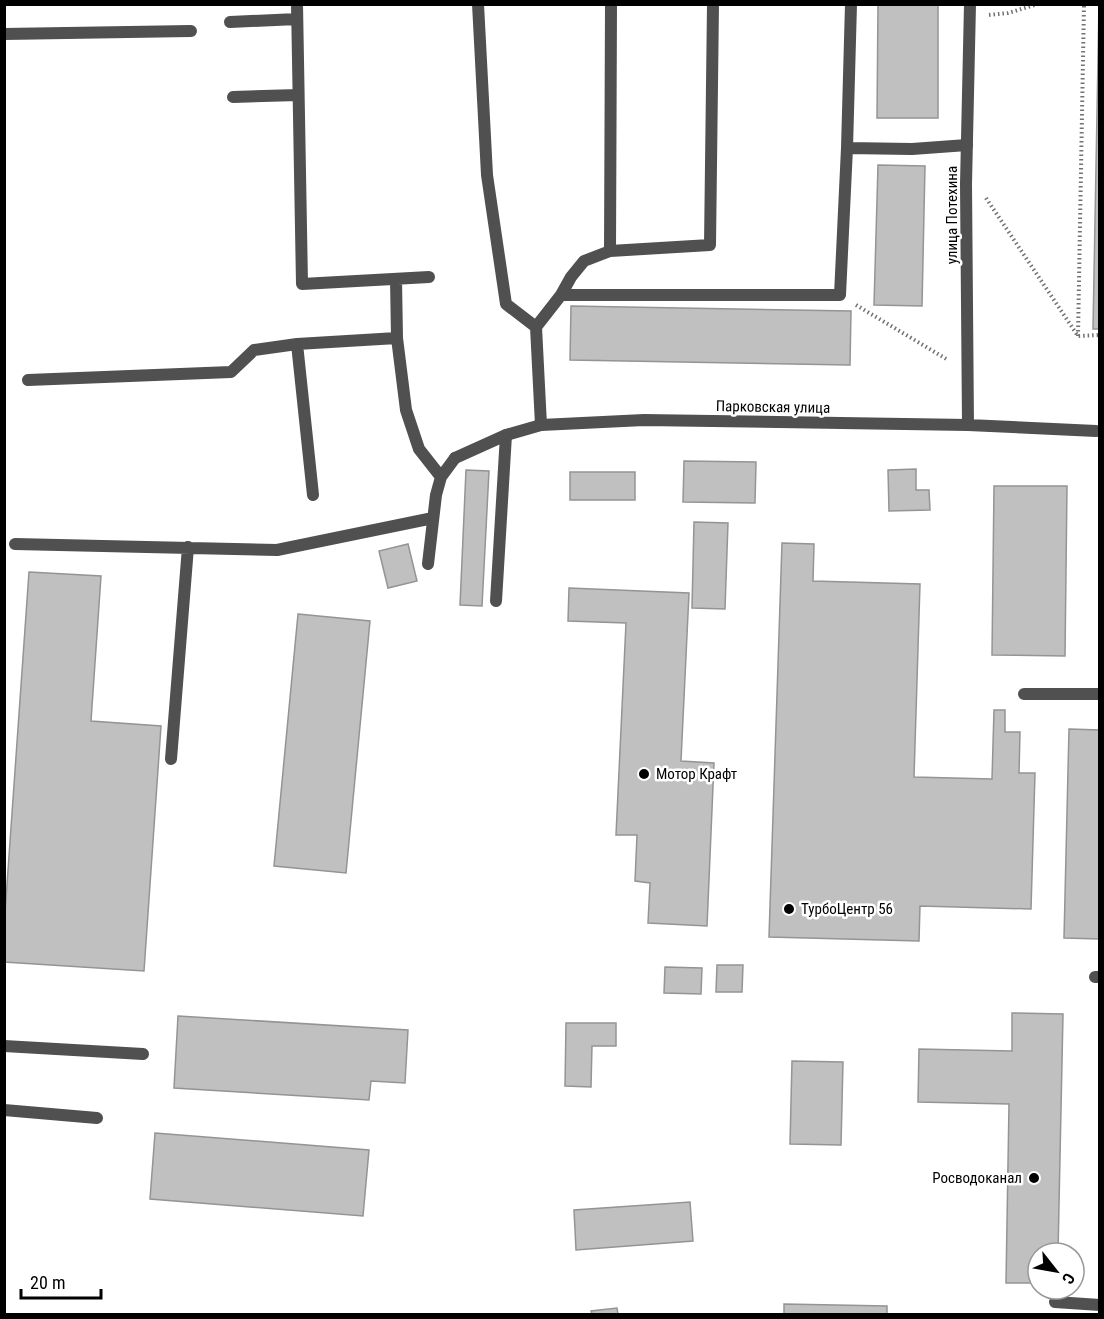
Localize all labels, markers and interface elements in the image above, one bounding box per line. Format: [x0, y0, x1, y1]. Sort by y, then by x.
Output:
street label: улица Потехина [943, 166, 961, 264]
street label: Парковская улица [716, 397, 830, 417]
place label: Мотор Крафт [656, 765, 737, 783]
marker: Мотор Крафт [637, 767, 651, 781]
place label: ТурбоЦентр 56 [801, 900, 893, 918]
marker: ТурбоЦентр 56 [782, 902, 796, 916]
place label: Росводоканал [932, 1169, 1022, 1187]
marker: Росводоканал [1027, 1171, 1041, 1185]
north arrow [1026, 1241, 1086, 1301]
scale bar [21, 1262, 100, 1300]
text: С [1058, 1270, 1079, 1287]
text: 20 m [30, 1272, 65, 1293]

